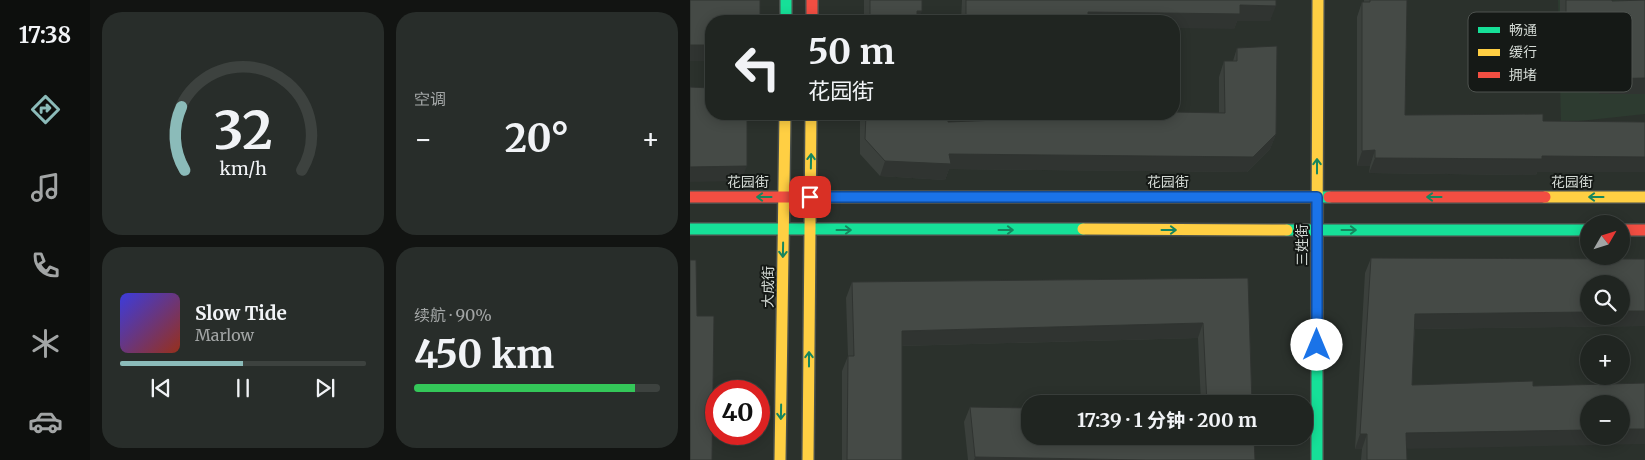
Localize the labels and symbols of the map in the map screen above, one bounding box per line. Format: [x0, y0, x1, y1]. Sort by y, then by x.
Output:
legend [1468, 12, 1632, 92]
text: 畅通 [1509, 21, 1537, 39]
text: 缓行 [1509, 43, 1537, 61]
text: 拥堵 [1509, 66, 1537, 84]
one-way arrow [806, 154, 816, 170]
one-way arrow [1312, 159, 1322, 175]
street label: 花园街 [727, 173, 769, 191]
street label: 花园街 [1147, 173, 1189, 191]
street label: 花园街 [1551, 173, 1593, 191]
pin [789, 176, 831, 218]
one-way arrow [756, 192, 772, 202]
one-way arrow [1426, 192, 1442, 202]
one-way arrow [1589, 192, 1605, 202]
north arrow [1580, 215, 1630, 265]
street label: 三姓街 [1293, 224, 1311, 266]
one-way arrow [835, 225, 851, 235]
one-way arrow [998, 225, 1014, 235]
one-way arrow [1160, 225, 1176, 235]
one-way arrow [1340, 225, 1356, 235]
one-way arrow [779, 242, 788, 258]
street label: 大成街 [759, 266, 777, 308]
position arrow [1290, 318, 1342, 370]
one-way arrow [804, 351, 814, 368]
speed limit sign: 40 [705, 380, 770, 445]
one-way arrow [776, 404, 786, 420]

